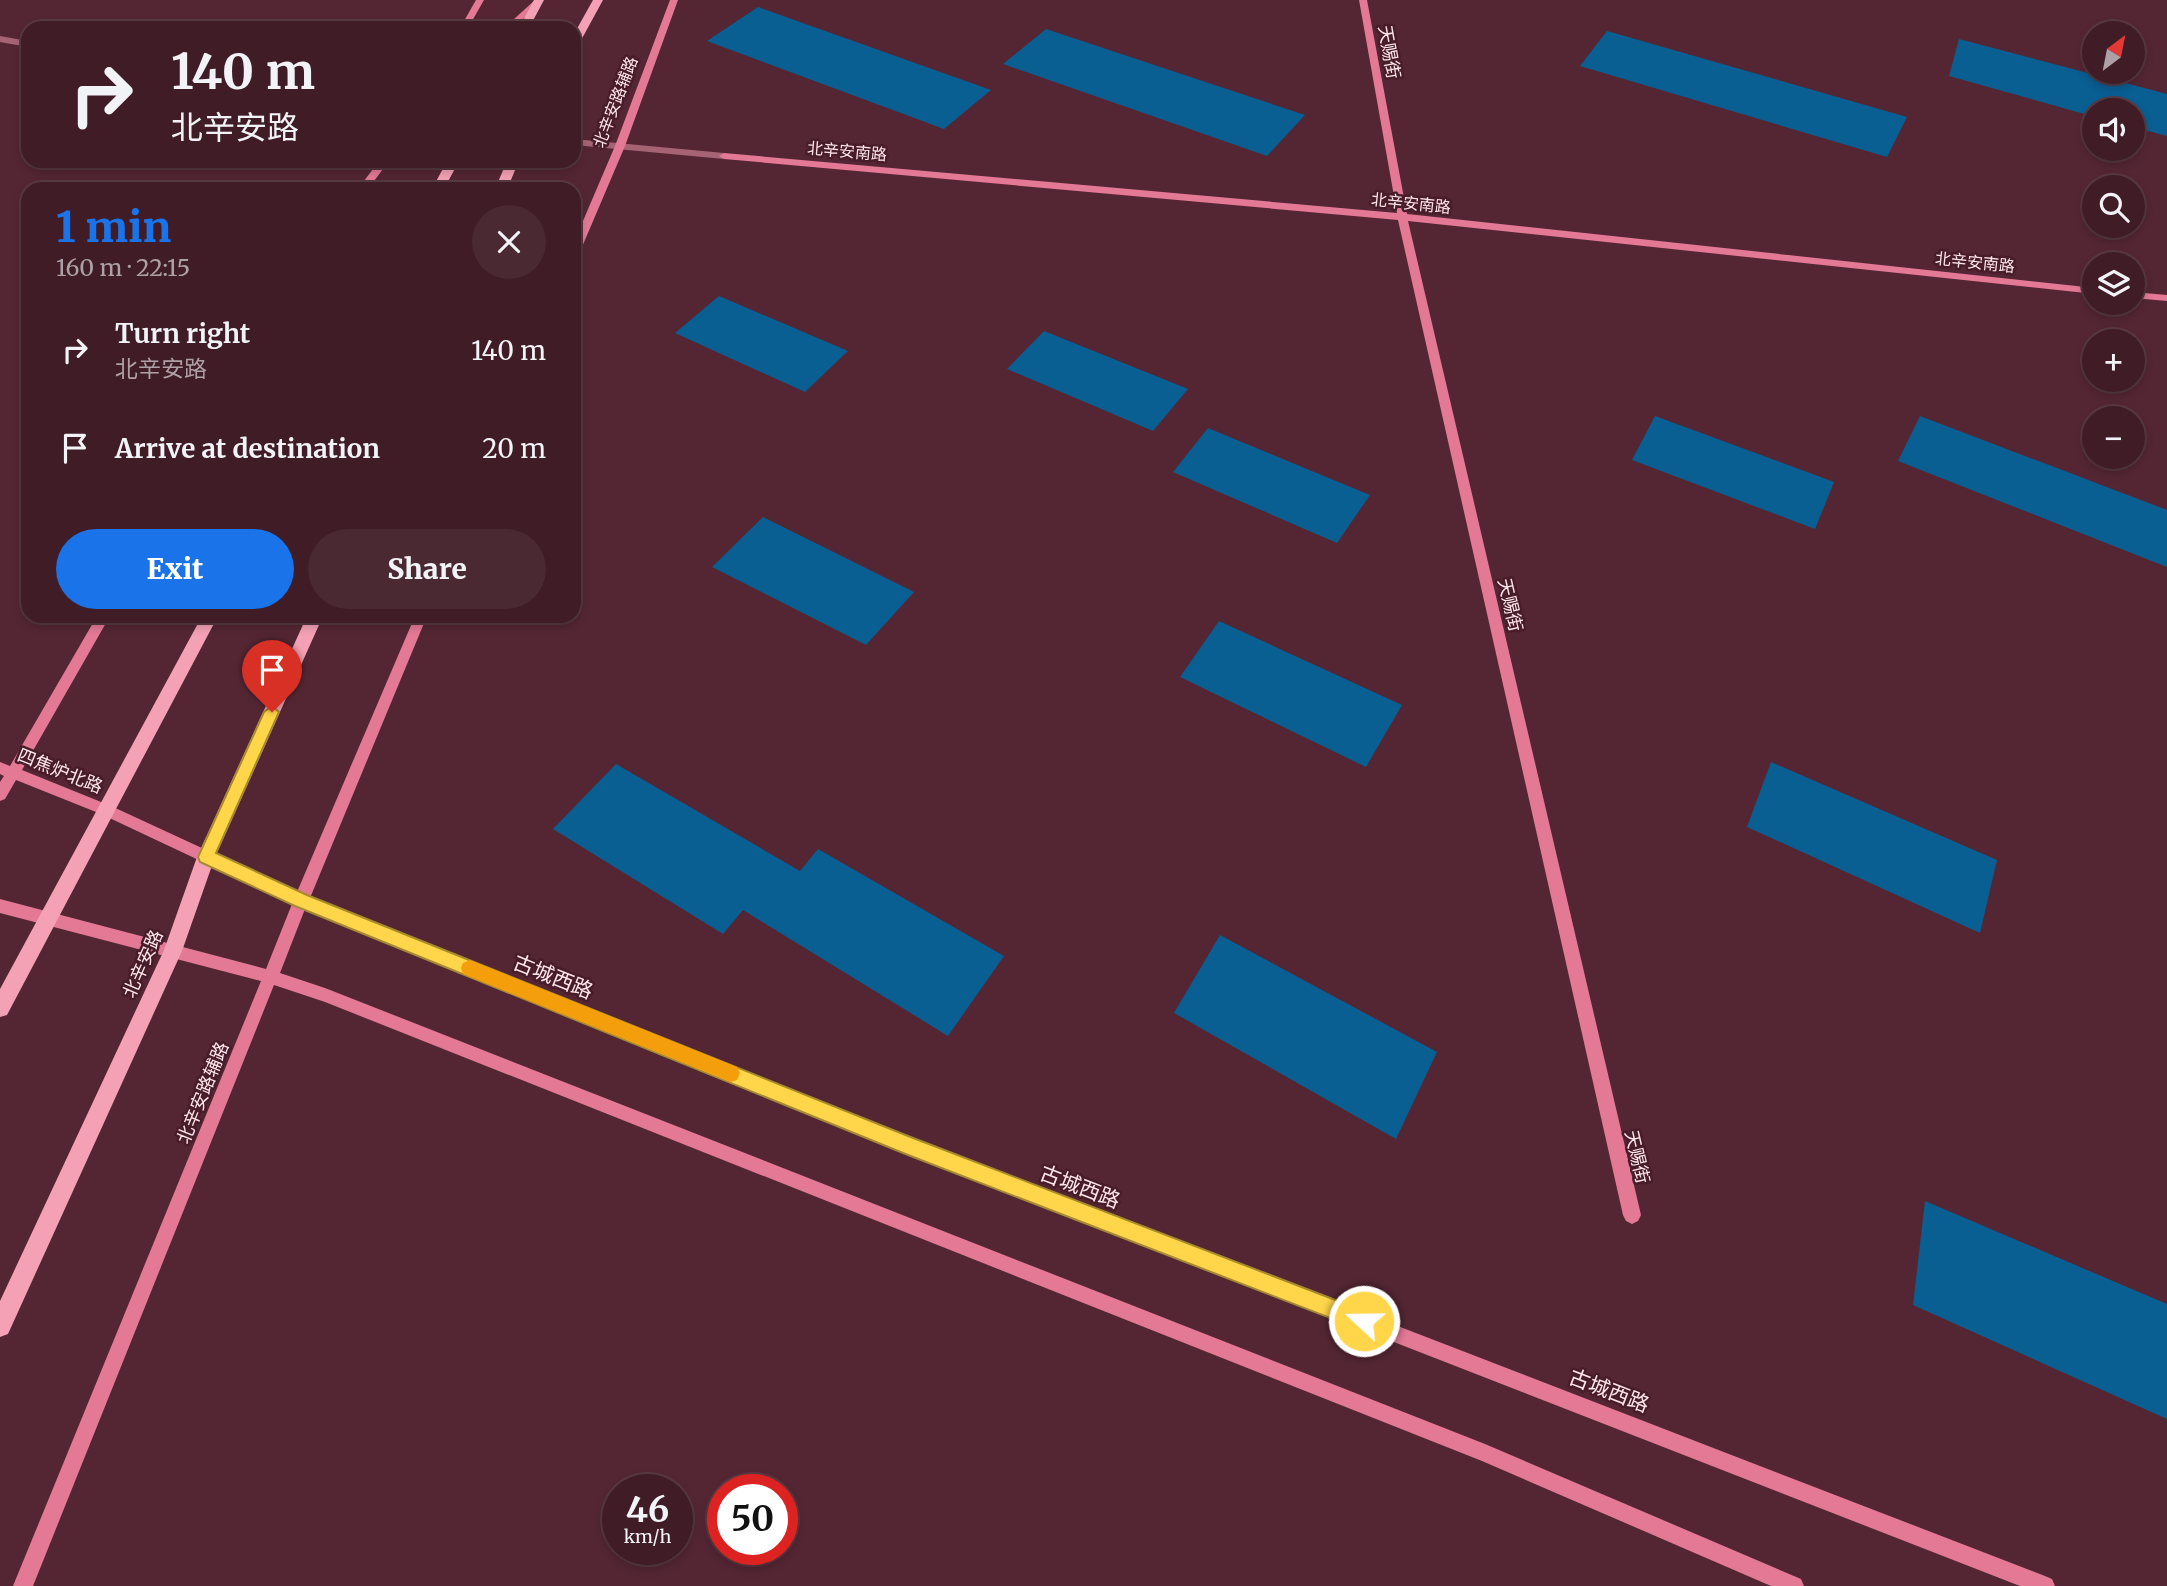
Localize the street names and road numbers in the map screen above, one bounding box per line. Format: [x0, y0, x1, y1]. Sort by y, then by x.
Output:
street label: 天赐街 [1373, 23, 1406, 80]
street label: 北辛安路辅路 [588, 54, 642, 150]
street label: 北辛安南路 [806, 138, 888, 164]
street label: 北辛安南路 [1370, 189, 1452, 217]
street label: 北辛安南路 [1934, 248, 2016, 276]
street label: 天赐街 [1493, 576, 1528, 634]
street label: 四焦炉北路 [14, 743, 106, 798]
street label: 北辛安路 [117, 926, 168, 1001]
street label: 古城西路 [509, 948, 597, 1005]
street label: 北辛安路辅路 [172, 1038, 233, 1147]
street label: 天赐街 [1620, 1128, 1655, 1186]
street label: 古城西路 [1036, 1159, 1124, 1214]
street label: 古城西路 [1565, 1363, 1653, 1418]

